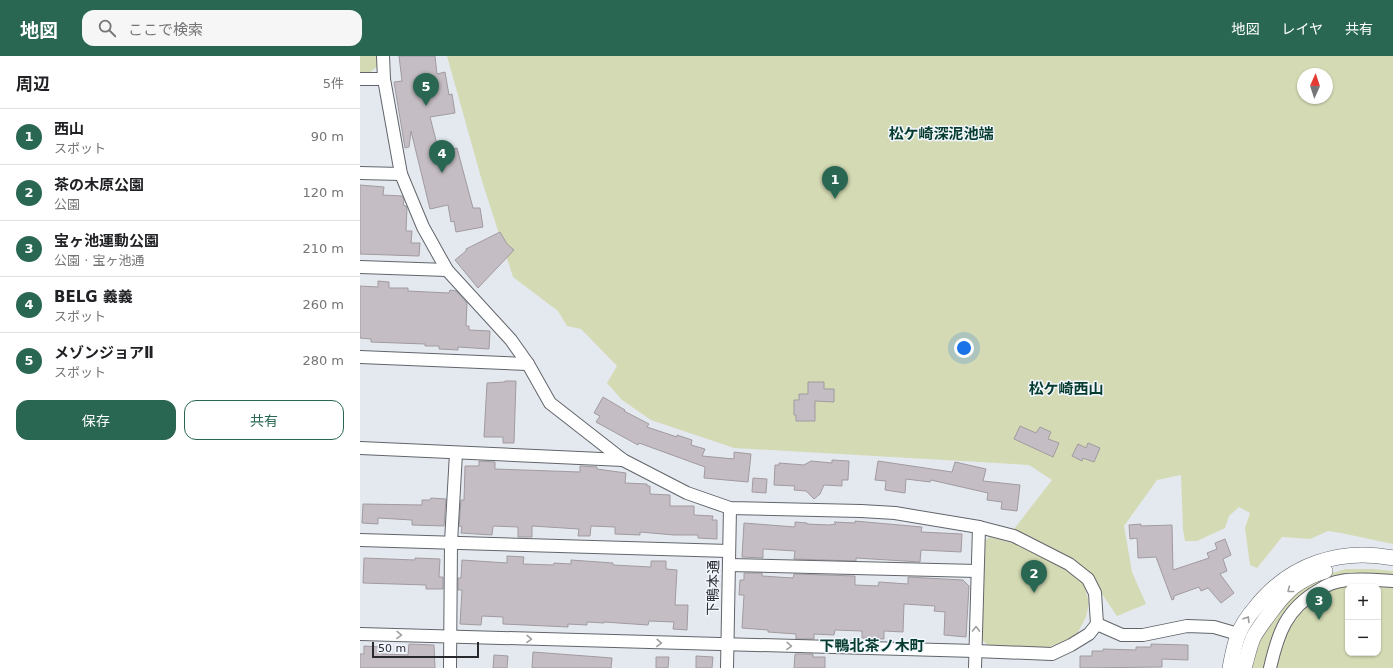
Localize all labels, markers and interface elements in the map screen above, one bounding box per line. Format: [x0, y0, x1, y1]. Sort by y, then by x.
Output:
search box [82, 10, 362, 46]
icon: search [96, 17, 118, 39]
text: 地図 [20, 19, 58, 41]
text: ここで検索 [128, 21, 203, 39]
text: 地図 [1231, 21, 1259, 37]
text: レイヤ [1281, 21, 1323, 37]
text: 共有 [1345, 21, 1373, 37]
north arrow [1297, 68, 1333, 104]
pin: 5 [413, 73, 439, 106]
text: 周辺 [16, 74, 50, 94]
text: 5件 [323, 76, 344, 91]
text: 西山 [54, 120, 84, 138]
district label: 松ケ崎深泥池端 [888, 125, 994, 143]
text: 1 [24, 129, 34, 144]
text: 90 m [311, 129, 344, 144]
pin: 4 [429, 140, 455, 173]
text: スポット [54, 141, 106, 156]
pin: 1 [822, 166, 848, 199]
text: 茶の木原公園 [54, 176, 144, 194]
text: 2 [24, 185, 34, 200]
text: 120 m [302, 185, 344, 200]
text: 公園 [54, 197, 80, 212]
text: 宝ヶ池運動公園 [54, 232, 159, 250]
text: 3 [24, 241, 34, 256]
text: 210 m [302, 241, 344, 256]
text: 公園 · 宝ヶ池通 [54, 253, 144, 268]
text: BELG 義義 [54, 288, 133, 306]
text: 4 [24, 297, 34, 312]
text: 260 m [302, 297, 344, 312]
text: スポット [54, 309, 106, 324]
your location [954, 338, 974, 358]
text: メゾンジョアⅡ [54, 344, 154, 362]
text: 5 [24, 353, 34, 368]
text: 280 m [302, 353, 344, 368]
text: スポット [54, 365, 106, 380]
district label: 松ケ崎西山 [1028, 380, 1104, 398]
button: 保存 [16, 400, 176, 440]
button: 共有 [184, 400, 344, 440]
street label: 下鴨本通 [705, 560, 721, 616]
pin: 2 [1021, 560, 1047, 593]
map controls [1345, 584, 1381, 656]
button: + [1345, 584, 1381, 620]
one-way arrow [1287, 585, 1294, 592]
pin: 3 [1306, 587, 1332, 620]
one-way arrow [1243, 616, 1250, 623]
button: − [1345, 620, 1381, 656]
one-way arrow [972, 626, 980, 632]
one-way arrow [396, 631, 402, 639]
one-way arrow [526, 635, 532, 643]
district label: 下鴨北茶ノ木町 [819, 637, 925, 655]
one-way arrow [656, 639, 662, 647]
scale bar [372, 640, 479, 659]
text: 50 m [378, 642, 406, 655]
one-way arrow [786, 642, 792, 651]

